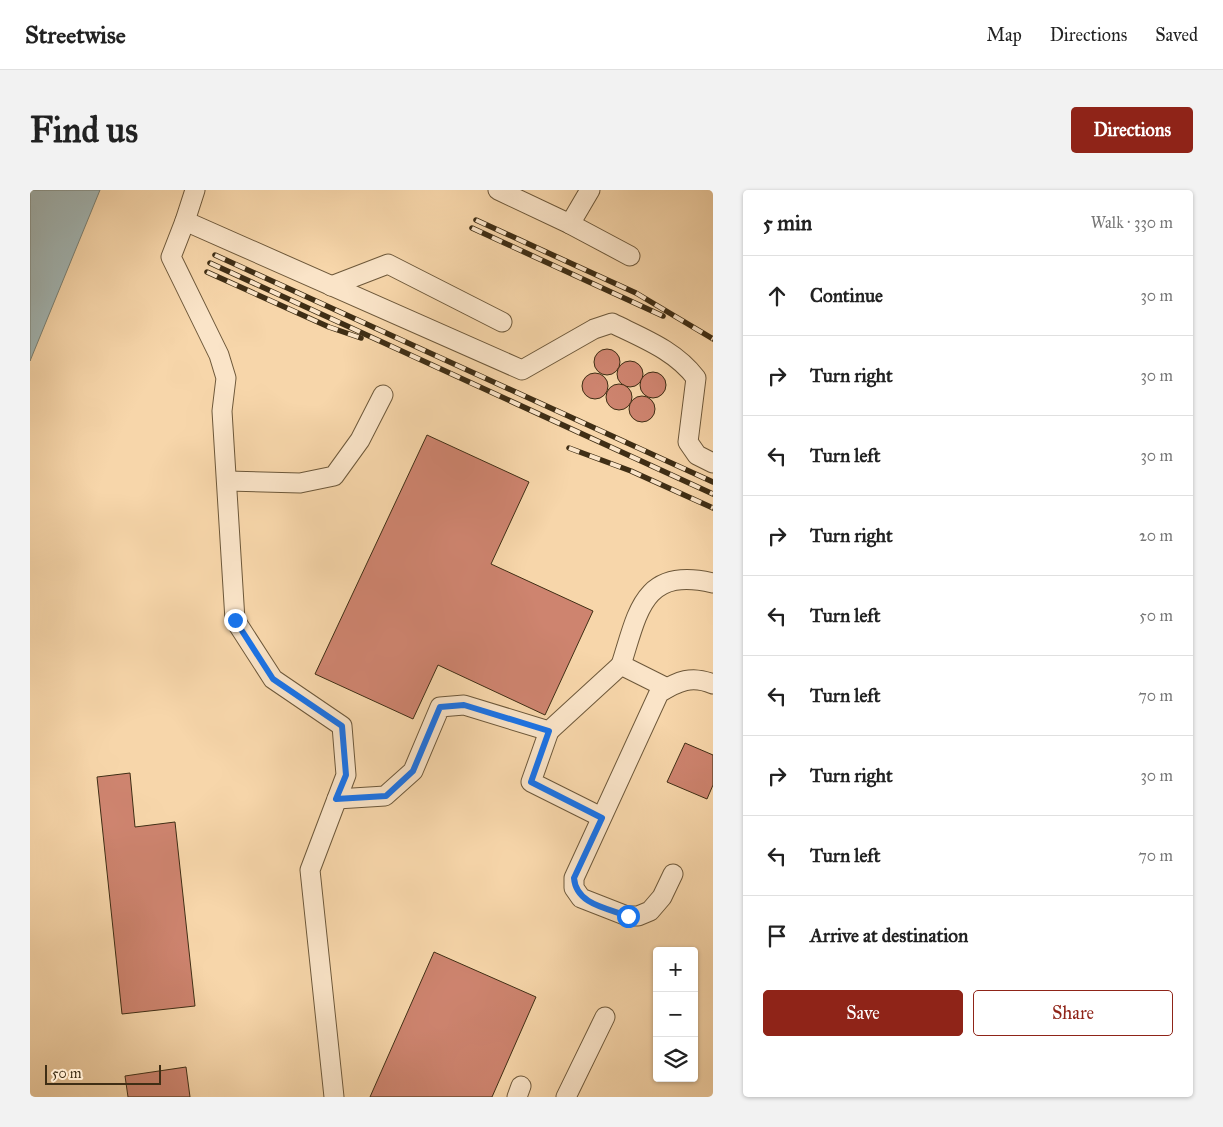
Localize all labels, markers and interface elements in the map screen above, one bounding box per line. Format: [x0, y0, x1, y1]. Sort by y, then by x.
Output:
text: Streetwise [25, 20, 126, 50]
text: Map [986, 24, 1022, 46]
text: Directions [1050, 24, 1127, 46]
text: Saved [1155, 24, 1198, 46]
button: Directions [1071, 107, 1193, 153]
text: Find us [30, 109, 138, 152]
text: 5 min [763, 210, 812, 236]
text: Walk · 330 m [1091, 213, 1173, 232]
icon: ahead [763, 282, 791, 310]
text: Continue [810, 284, 883, 307]
text: 30 m [1140, 286, 1173, 305]
icon: right [763, 362, 791, 390]
text: Turn right [810, 364, 893, 387]
text: 30 m [1140, 366, 1173, 385]
icon: left [763, 442, 791, 470]
text: Turn left [810, 444, 880, 467]
text: 30 m [1140, 446, 1173, 465]
icon: right [763, 522, 791, 550]
text: Turn right [810, 524, 893, 547]
text: 20 m [1139, 526, 1173, 545]
icon: left [763, 602, 791, 630]
text: Turn left [810, 604, 880, 627]
text: 50 m [1139, 606, 1173, 625]
route end [224, 609, 247, 632]
icon: left [763, 682, 791, 710]
text: Turn left [810, 684, 880, 707]
text: 70 m [1138, 686, 1173, 705]
icon: right [763, 762, 791, 790]
text: Turn right [810, 764, 893, 787]
text: 30 m [1140, 766, 1173, 785]
icon: left [763, 842, 791, 870]
text: Turn left [810, 844, 880, 867]
text: 70 m [1138, 846, 1173, 865]
route start [617, 905, 640, 928]
icon: arrive [763, 922, 791, 950]
text: Arrive at destination [810, 924, 968, 947]
map controls [653, 947, 698, 1082]
button: + [653, 947, 698, 992]
button: Save [763, 990, 963, 1036]
button: Share [973, 990, 1173, 1036]
button: − [653, 992, 698, 1037]
button: layers [653, 1037, 698, 1082]
scale bar [45, 1062, 161, 1085]
text: 50 m [52, 1065, 81, 1082]

